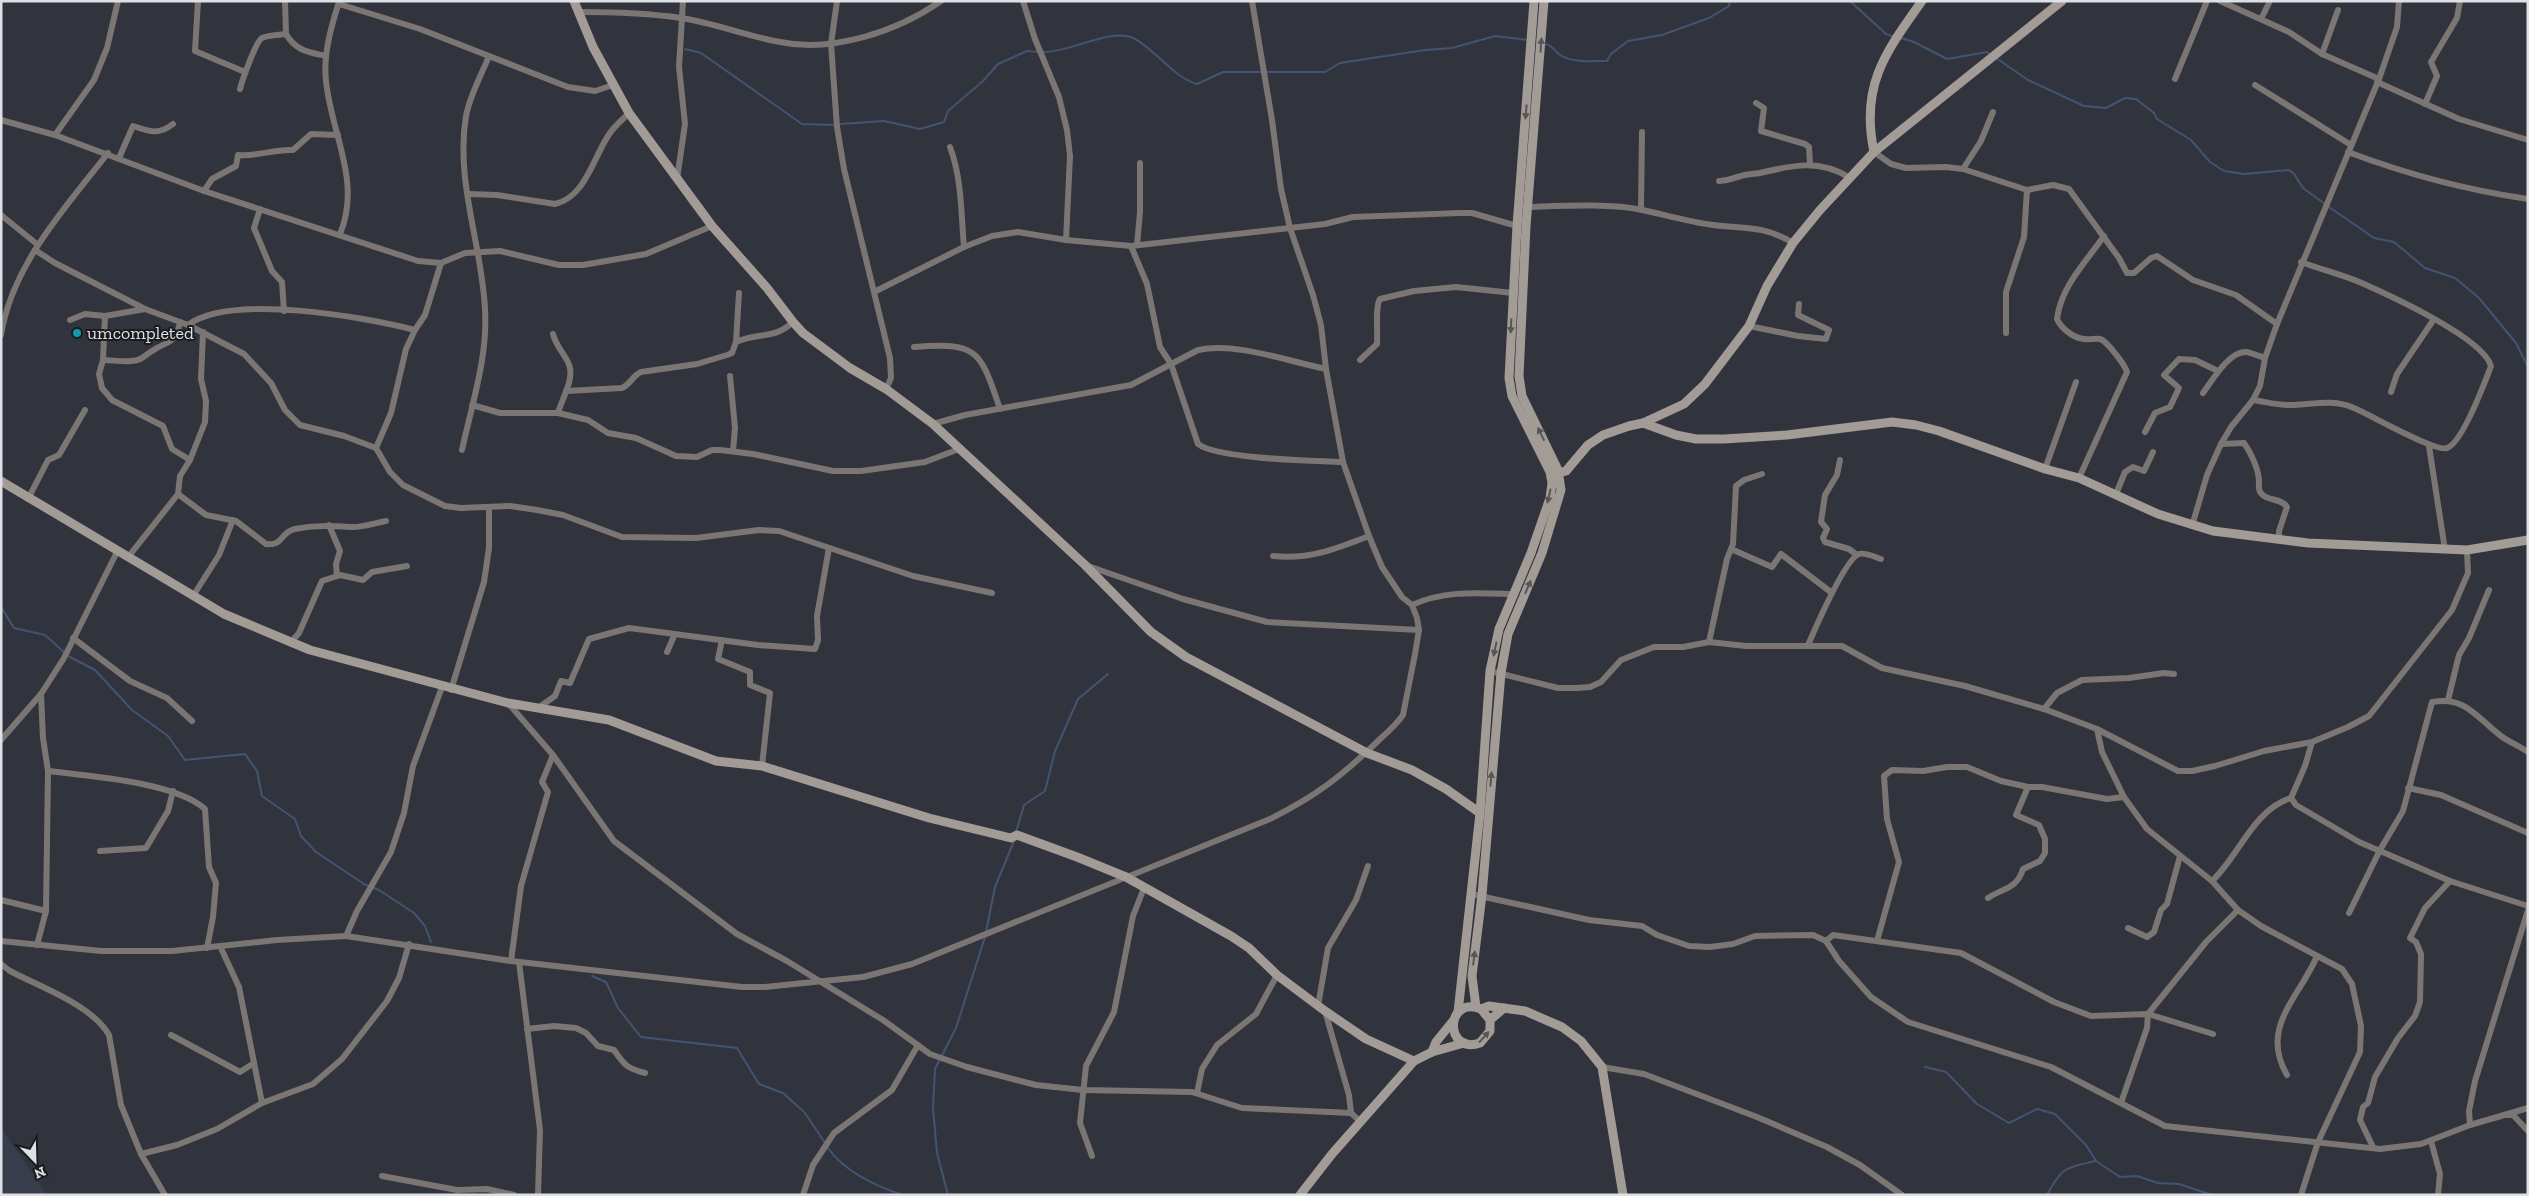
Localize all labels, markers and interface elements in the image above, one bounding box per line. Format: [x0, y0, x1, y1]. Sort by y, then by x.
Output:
one-way arrow [1537, 36, 1545, 52]
one-way arrow [1522, 104, 1530, 120]
one-way arrow [1507, 319, 1515, 335]
place label: umcompleted [87, 322, 194, 344]
marker: umcompleted [71, 327, 83, 339]
one-way arrow [1537, 427, 1545, 441]
one-way arrow [1545, 489, 1553, 504]
one-way arrow [1524, 580, 1532, 594]
one-way arrow [1491, 641, 1499, 657]
one-way arrow [1487, 771, 1495, 787]
one-way arrow [1470, 950, 1478, 966]
one-way arrow [1479, 1031, 1490, 1043]
north arrow [10, 1136, 60, 1186]
text: N [31, 1163, 48, 1183]

